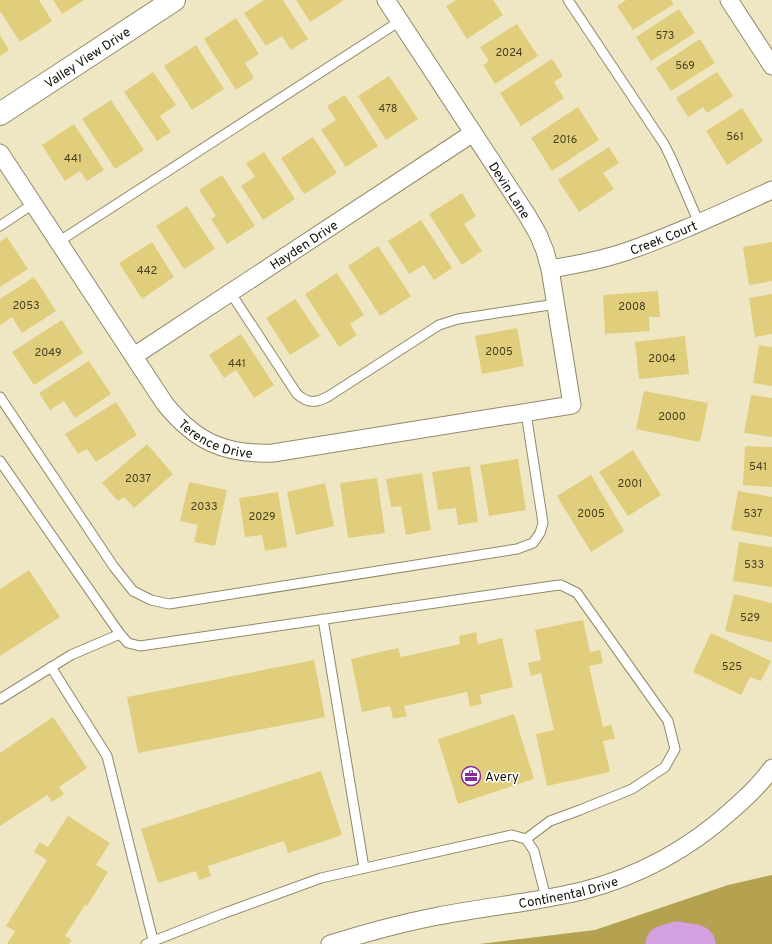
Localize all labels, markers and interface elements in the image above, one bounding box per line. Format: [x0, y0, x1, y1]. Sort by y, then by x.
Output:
street label: Valley View Drive [42, 25, 134, 93]
house number: 573 [656, 29, 674, 43]
house number: 2024 [495, 46, 523, 60]
house number: 569 [675, 59, 695, 73]
house number: 478 [379, 102, 397, 116]
house number: 561 [726, 130, 744, 144]
house number: 2016 [553, 133, 577, 147]
house number: 441 [64, 152, 82, 166]
street label: Devin Lane [484, 160, 533, 223]
street label: Hayden Drive [268, 218, 342, 274]
street label: Creek Court [628, 219, 700, 260]
house number: 442 [137, 264, 157, 278]
house number: 2053 [12, 299, 40, 313]
house number: 2008 [618, 300, 646, 314]
house number: 2005 [485, 345, 513, 359]
house number: 2049 [34, 346, 62, 360]
house number: 2004 [648, 352, 676, 366]
house number: 441 [228, 357, 246, 371]
house number: 2000 [658, 410, 686, 424]
street label: Terence Drive [174, 417, 253, 463]
house number: 541 [749, 460, 767, 474]
house number: 2037 [125, 472, 151, 486]
house number: 2001 [618, 477, 642, 491]
house number: 2033 [190, 500, 218, 514]
house number: 2005 [577, 507, 605, 521]
house number: 537 [743, 507, 763, 521]
house number: 2029 [248, 510, 276, 524]
house number: 533 [744, 558, 764, 572]
house number: 529 [740, 611, 760, 625]
house number: 525 [722, 660, 742, 674]
office icon: Avery [460, 765, 482, 787]
place label: Avery [485, 770, 519, 786]
street label: Continental Drive [518, 874, 621, 913]

